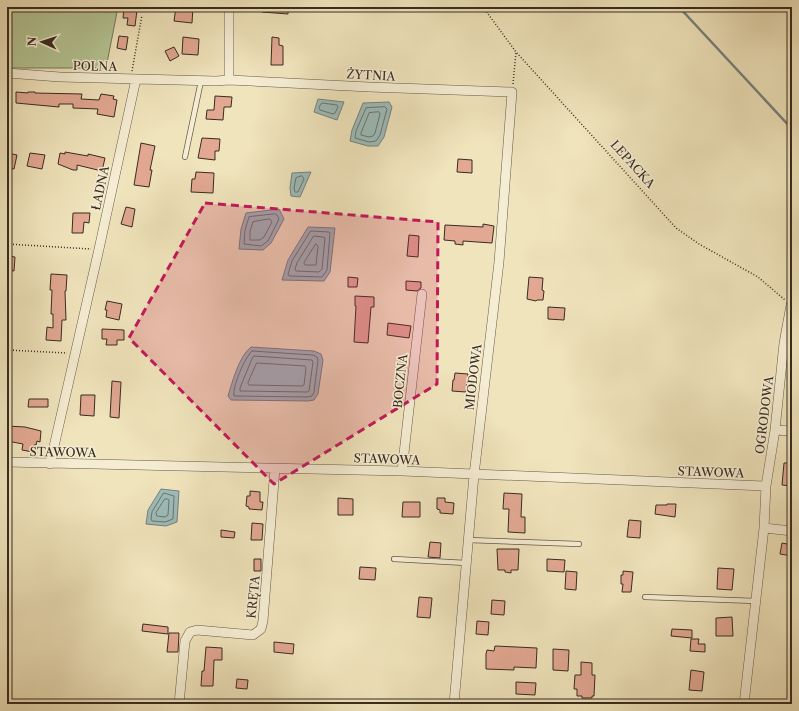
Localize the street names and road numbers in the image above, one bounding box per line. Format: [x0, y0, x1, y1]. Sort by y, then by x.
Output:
street label: POLNA [73, 58, 118, 74]
street label: ŻYTNIA [346, 65, 397, 84]
street label: LEPACKA [608, 137, 659, 192]
street label: ŁADNA [88, 163, 112, 212]
street label: MIODOWA [461, 342, 485, 411]
street label: BOCZNA [390, 352, 410, 409]
street label: OGRODOWA [752, 374, 776, 455]
street label: STAWOWA [30, 444, 98, 460]
street label: STAWOWA [353, 450, 422, 468]
street label: STAWOWA [677, 463, 746, 481]
street label: KRĘTA [243, 574, 263, 619]

